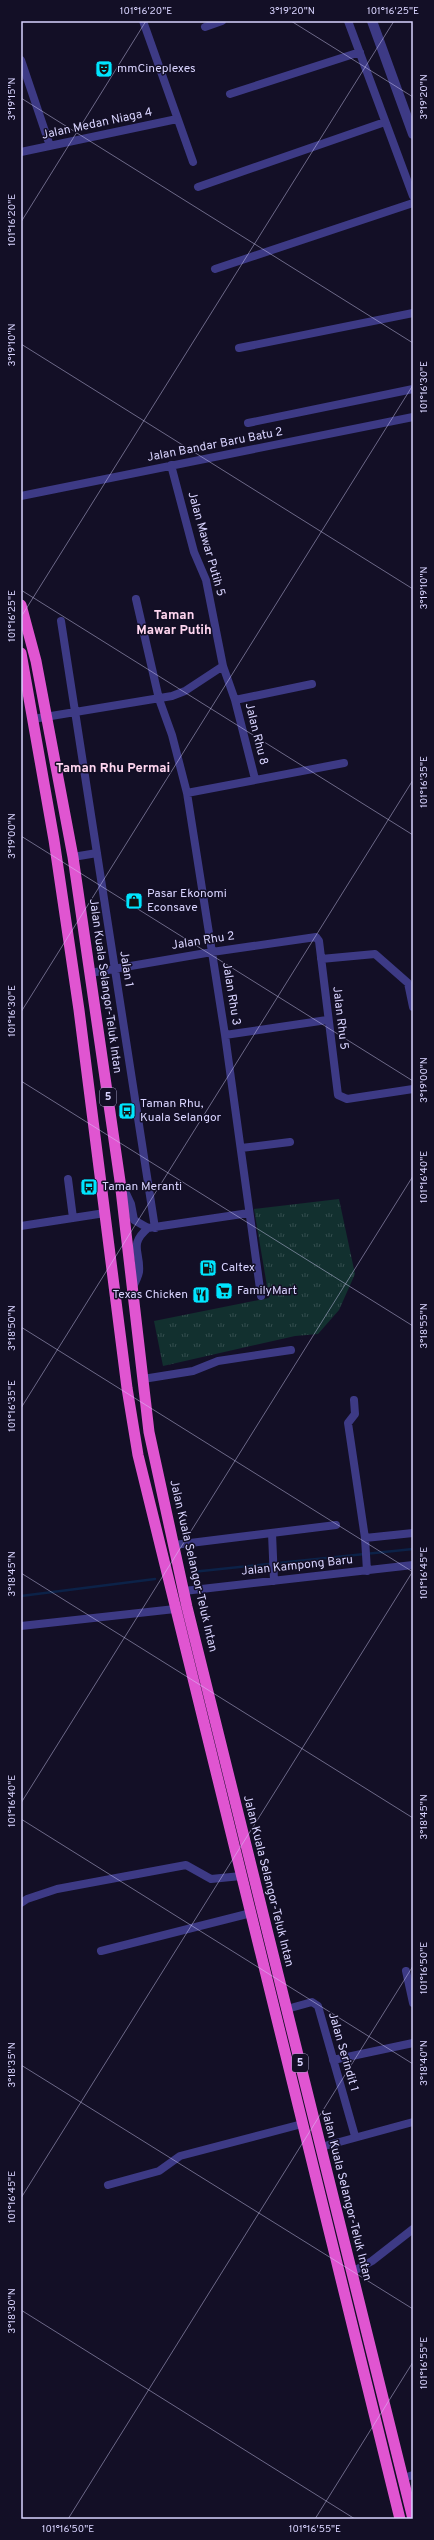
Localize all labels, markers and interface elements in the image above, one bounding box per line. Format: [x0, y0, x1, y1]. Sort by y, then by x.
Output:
text: 101°16'20"E [120, 5, 172, 18]
text: 3°19'20"N [269, 5, 315, 18]
text: 101°16'25"E [367, 5, 419, 18]
theatre icon: mmCineplexes [94, 59, 114, 79]
place label: mmCineplexes [117, 61, 196, 77]
text: 3°19'20"N [418, 74, 431, 120]
text: 3°19'15"N [6, 77, 19, 121]
street label: Jalan Medan Niaga 4 [40, 104, 154, 144]
text: 101°16'20"E [6, 194, 19, 246]
text: 3°19'10"N [6, 323, 19, 367]
text: 101°16'30"E [418, 361, 431, 413]
street label: Jalan Bandar Baru Batu 2 [146, 424, 284, 466]
street label: Jalan Mawar Putih 5 [183, 490, 229, 598]
text: 3°19'10"N [418, 566, 431, 610]
text: 101°16'25"E [6, 590, 19, 642]
district label: Taman Mawar Putih [136, 608, 212, 639]
street label: Jalan Rhu 8 [241, 701, 271, 767]
text: 101°16'35"E [418, 756, 431, 808]
district label: Taman Rhu Permai [56, 761, 170, 777]
text: 3°19'00"N [6, 813, 19, 859]
place label: Pasar Ekonomi Econsave [147, 886, 227, 916]
shop icon: Pasar Ekonomi Econsave [124, 891, 144, 911]
street label: Jalan Kuala Selangor-Teluk Intan [85, 898, 125, 1074]
street label: Jalan Rhu 2 [170, 928, 236, 954]
street label: Jalan 1 [115, 950, 137, 988]
street label: Jalan Rhu 3 [218, 961, 244, 1027]
text: 101°16'30"E [6, 985, 19, 1037]
street label: Jalan Rhu 5 [328, 985, 352, 1051]
text: 3°19'00"N [418, 1057, 431, 1103]
road number: 5 [100, 1088, 116, 1106]
place label: Taman Rhu, Kuala Selangor [140, 1096, 222, 1126]
bus stop icon: Taman Rhu, Kuala Selangor [117, 1101, 137, 1121]
text: 101°16'40"E [418, 1151, 431, 1203]
bus stop icon: Taman Meranti [79, 1177, 99, 1197]
place label: Taman Meranti [102, 1179, 182, 1195]
fuel station icon: Caltex [198, 1258, 218, 1278]
place label: Caltex [221, 1260, 255, 1276]
supermarket icon: FamilyMart [214, 1281, 234, 1301]
place label: FamilyMart [237, 1283, 297, 1299]
restaurant icon: Texas Chicken [191, 1285, 211, 1305]
place label: Texas Chicken [112, 1287, 188, 1303]
text: 3°18'55"N [418, 1303, 431, 1349]
text: 3°18'50"N [6, 1305, 19, 1351]
text: 101°16'35"E [6, 1380, 19, 1432]
street label: Jalan Kuala Selangor-Teluk Intan [165, 1478, 221, 1654]
text: 101°16'45"E [418, 1547, 431, 1599]
text: 3°18'45"N [6, 1551, 19, 1597]
street label: Jalan Kampong Baru [240, 1552, 354, 1580]
text: 101°16'40"E [6, 1775, 19, 1827]
street label: Jalan Kuala Selangor-Teluk Intan [239, 1794, 297, 1968]
text: 3°18'45"N [418, 1794, 431, 1840]
text: 101°16'50"E [418, 1942, 431, 1994]
street label: Jalan Serindit 1 [324, 2010, 362, 2094]
text: 3°18'40"N [418, 2040, 431, 2086]
text: 3°18'35"N [6, 2042, 19, 2088]
road number: 5 [292, 2054, 308, 2072]
street label: Jalan Kuala Selangor-Teluk Intan [317, 2108, 375, 2282]
text: 101°16'45"E [6, 2171, 19, 2223]
text: 3°18'30"N [6, 2288, 19, 2334]
text: 101°16'55"E [418, 2337, 431, 2389]
text: 101°16'50"E [42, 2523, 94, 2536]
text: 101°16'55"E [289, 2523, 341, 2536]

